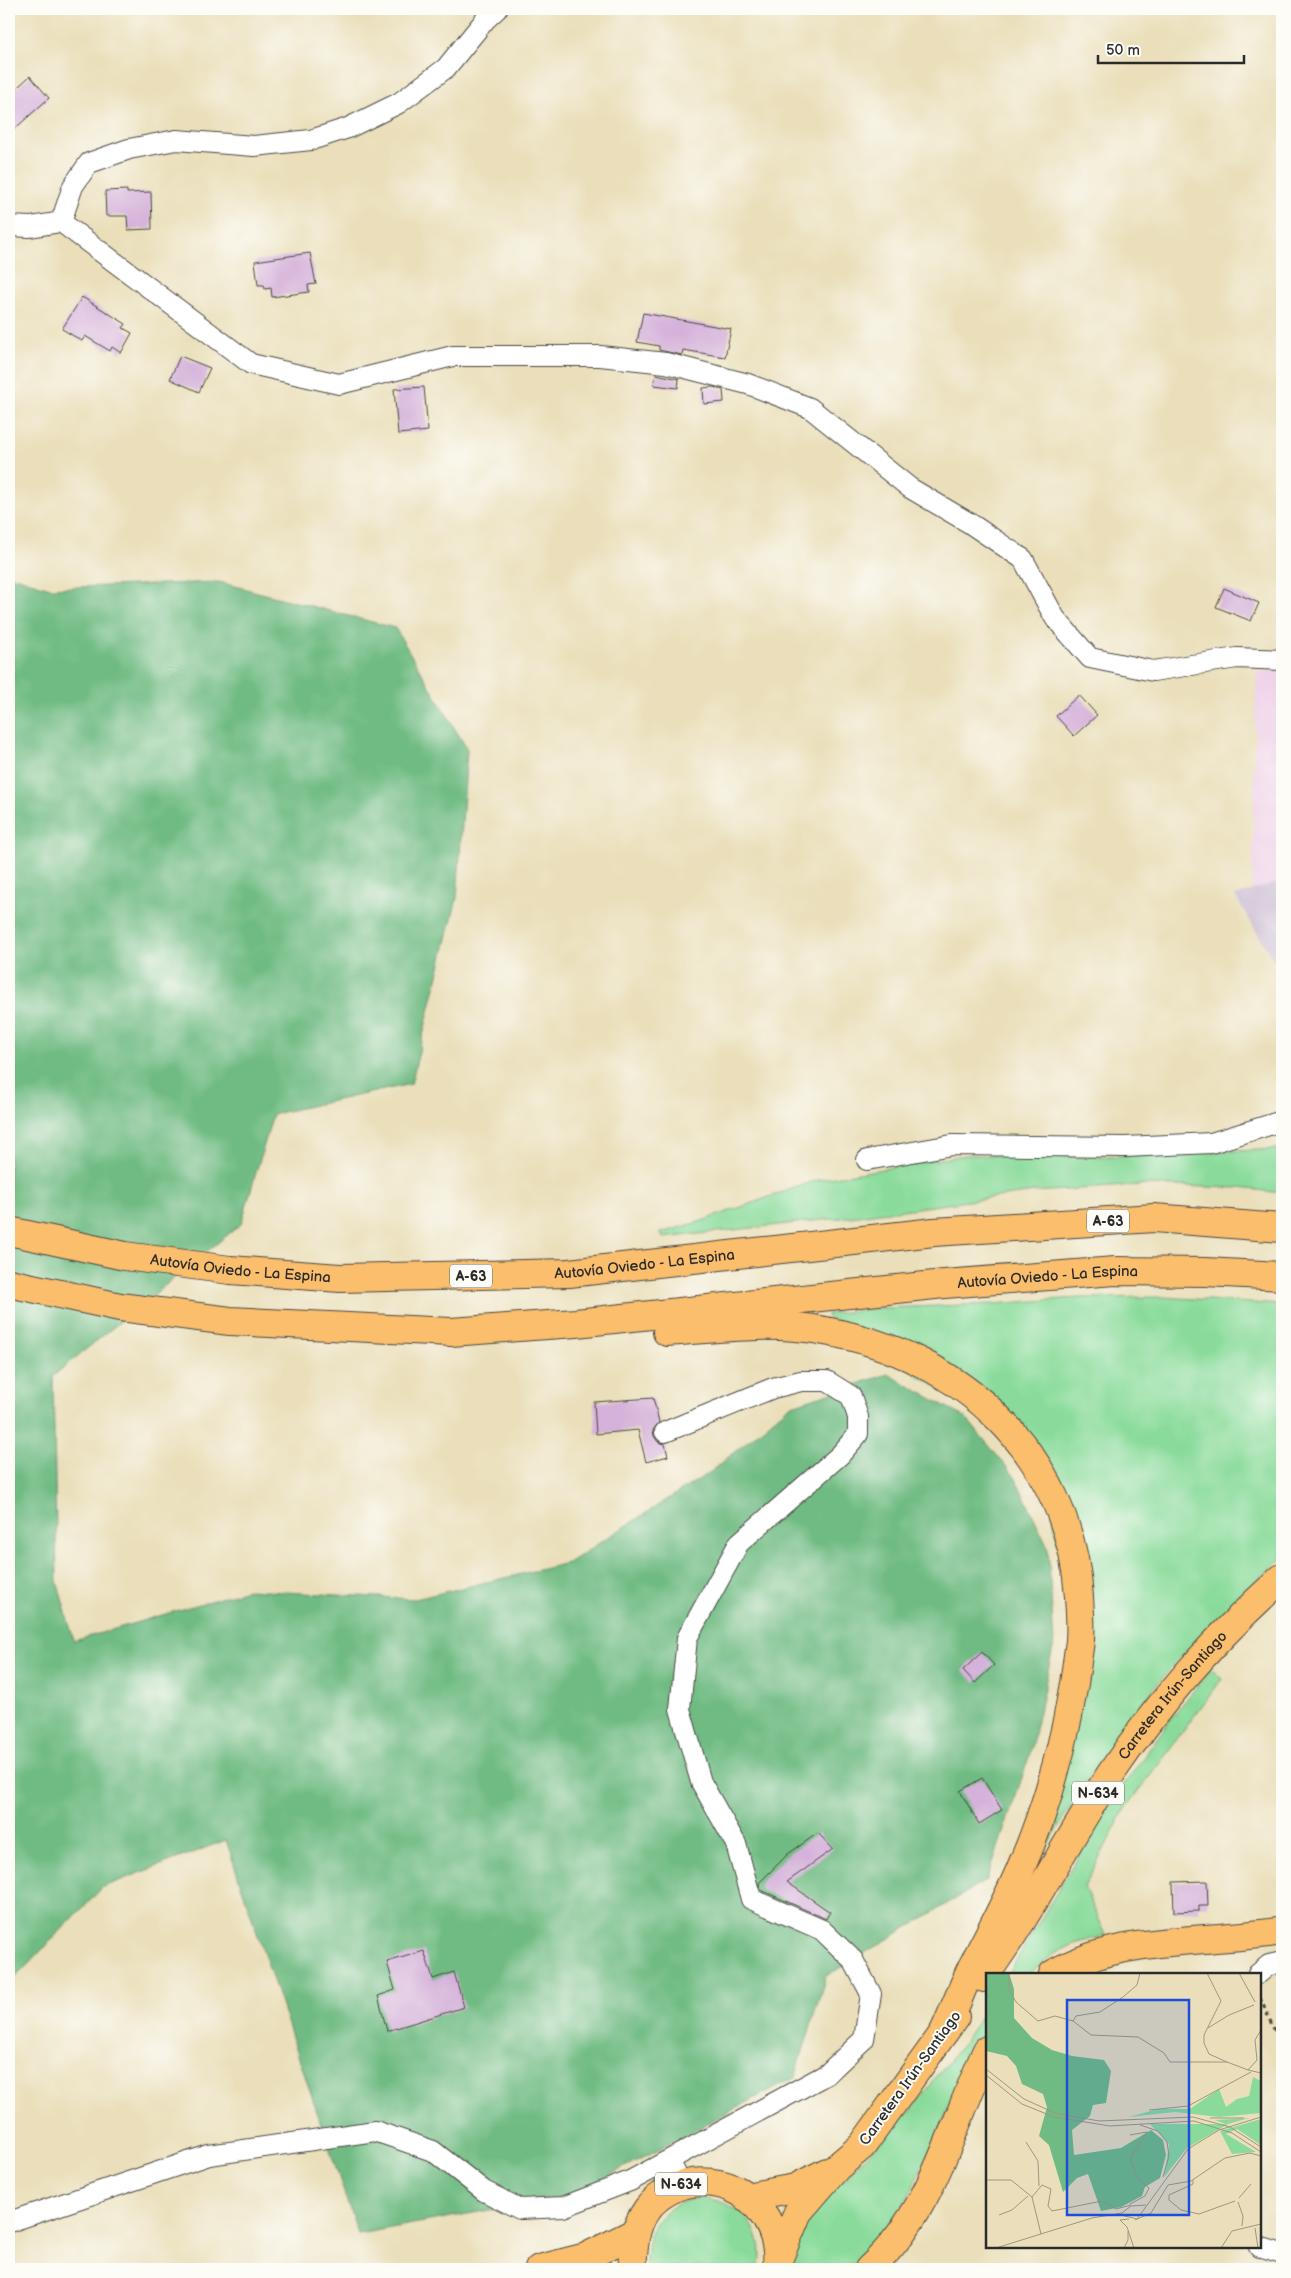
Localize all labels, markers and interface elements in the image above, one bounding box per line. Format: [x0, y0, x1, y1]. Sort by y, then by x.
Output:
scale bar [1098, 32, 1245, 64]
text: 50 m [1106, 41, 1140, 60]
road number: A-63 [1087, 1210, 1129, 1232]
street label: Autovía Oviedo - La Espina [554, 1245, 736, 1283]
street label: Autovía Oviedo - La Espina [149, 1250, 331, 1287]
street label: Autovía Oviedo - La Espina [957, 1262, 1138, 1293]
road number: A-63 [450, 1264, 492, 1288]
street label: Carretera Irún-Santiago [1114, 1627, 1231, 1764]
road number: N-634 [1072, 1782, 1124, 1805]
inset map [986, 1973, 1261, 2248]
street label: Carretera Irún-Santiago [855, 2007, 966, 2149]
road number: N-634 [655, 2172, 707, 2196]

